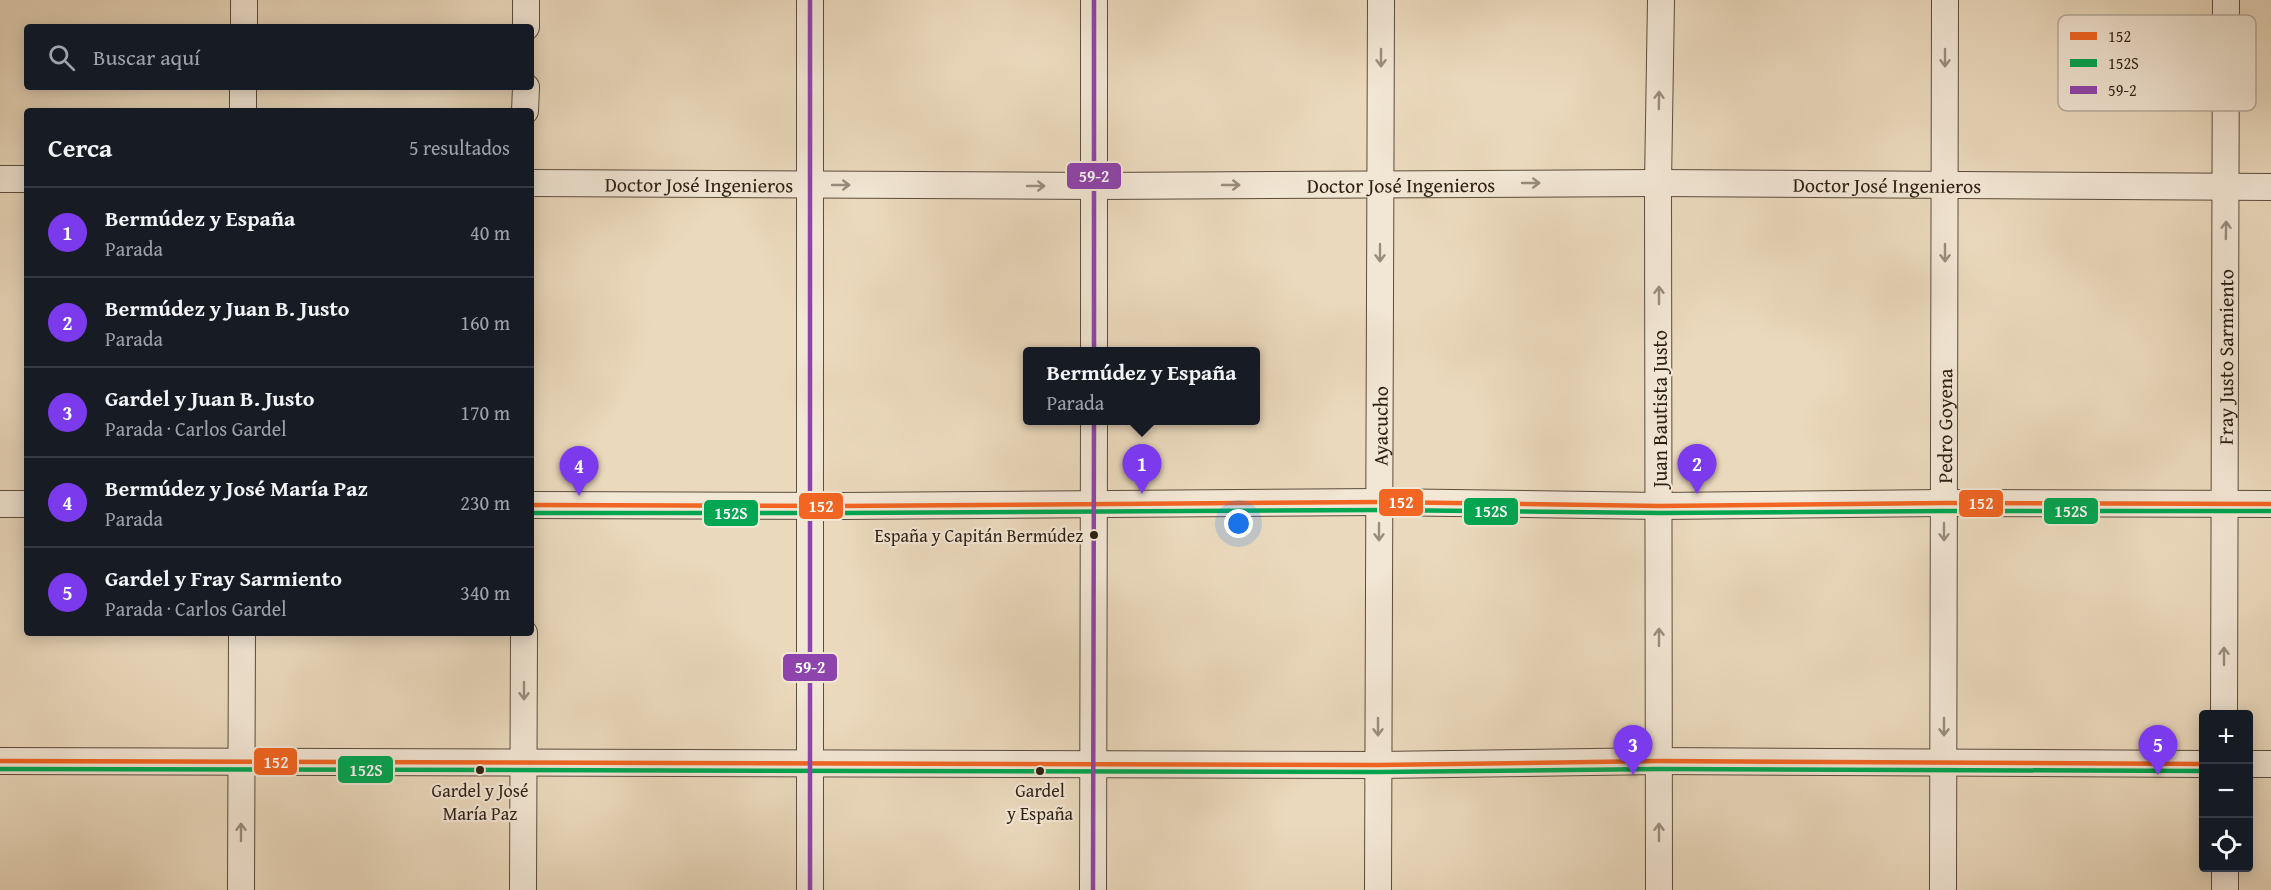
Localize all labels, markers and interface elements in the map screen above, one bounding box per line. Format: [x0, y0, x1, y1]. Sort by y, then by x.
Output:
legend [2058, 15, 2256, 111]
search box [24, 24, 534, 90]
text: 152 [2108, 24, 2131, 48]
icon: search [45, 41, 78, 74]
text: Buscar aquí [93, 41, 200, 73]
one-way arrow [1375, 48, 1387, 68]
one-way arrow [1939, 48, 1951, 68]
text: 152S [2108, 51, 2139, 75]
text: 59-2 [2108, 78, 2137, 102]
one-way arrow [1654, 90, 1665, 110]
text: Cerca [48, 128, 112, 167]
text: 5 resultados [409, 133, 510, 162]
line badge: 59-2 [1066, 162, 1122, 190]
text: 59-2 [1079, 164, 1109, 188]
street label: Doctor José Ingenieros [605, 169, 793, 199]
street label: Doctor José Ingenieros [1307, 169, 1495, 199]
street label: Doctor José Ingenieros [1793, 169, 1981, 200]
one-way arrow [1521, 177, 1541, 189]
one-way arrow [1221, 179, 1241, 191]
one-way arrow [831, 180, 851, 191]
one-way arrow [1026, 180, 1046, 192]
text: Bermúdez y España [105, 202, 295, 234]
text: 1 [62, 218, 73, 247]
text: 40 m [470, 218, 510, 247]
one-way arrow [2220, 221, 2232, 241]
text: Parada [105, 234, 163, 263]
one-way arrow [1374, 243, 1386, 263]
one-way arrow [1939, 243, 1951, 263]
street label: Fray Justo Sarmiento [2210, 269, 2240, 445]
one-way arrow [1653, 285, 1665, 305]
text: Bermúdez y Juan B. Justo [105, 292, 350, 324]
text: 2 [62, 308, 73, 337]
text: 160 m [460, 308, 510, 337]
text: Parada [105, 324, 163, 353]
street label: Juan Bautista Justo [1645, 330, 1674, 491]
popup [1023, 347, 1260, 425]
text: Bermúdez y España [1046, 356, 1237, 388]
street label: Pedro Goyena [1929, 368, 1959, 484]
text: Gardel y Juan B. Justo [105, 382, 314, 414]
street label: Ayacucho [1365, 386, 1394, 466]
text: Parada [1046, 388, 1104, 417]
text: 3 [62, 398, 73, 427]
text: 170 m [460, 398, 510, 427]
text: Parada · Carlos Gardel [105, 414, 287, 443]
pin: 1 [1122, 444, 1162, 494]
pin: 2 [1678, 444, 1716, 494]
pin: 4 [560, 446, 598, 496]
text: Bermúdez y José María Paz [105, 472, 368, 504]
text: 4 [62, 488, 73, 517]
text: 230 m [460, 488, 510, 517]
line badge: 152 [1378, 488, 1424, 517]
line badge: 152 [1958, 489, 2004, 518]
text: 152 [1389, 490, 1413, 514]
text: 152 [1969, 491, 1993, 515]
line badge: 152 [798, 492, 844, 520]
text: 152 [809, 494, 833, 518]
line badge: 152S [1463, 497, 1519, 526]
line badge: 152S [2043, 497, 2099, 525]
line badge: 152S [703, 499, 759, 527]
text: 152S [1474, 499, 1508, 523]
text: 152S [2054, 499, 2088, 523]
text: 152S [714, 501, 748, 525]
text: Parada [105, 504, 163, 533]
your location [1224, 509, 1253, 538]
place label: España y Capitán Bermúdez [875, 522, 1083, 549]
one-way arrow [1373, 522, 1385, 542]
one-way arrow [1938, 522, 1950, 542]
marker: España y Capitán Bermúdez [1088, 529, 1100, 541]
text: Gardel y Fray Sarmiento [105, 562, 342, 594]
text: 5 [62, 578, 73, 607]
text: 340 m [460, 578, 510, 607]
text: Parada · Carlos Gardel [105, 594, 287, 623]
one-way arrow [1653, 627, 1665, 647]
one-way arrow [2218, 647, 2230, 667]
line badge: 59-2 [782, 653, 838, 682]
text: 59-2 [795, 655, 825, 679]
one-way arrow [518, 681, 530, 701]
map controls [2199, 710, 2253, 872]
button: + [2199, 710, 2253, 764]
one-way arrow [1373, 717, 1384, 737]
one-way arrow [1938, 717, 1950, 737]
pin: 3 [1614, 726, 1652, 775]
pin: 5 [2138, 726, 2178, 775]
line badge: 152 [253, 747, 298, 776]
text: 152 [264, 750, 288, 774]
line badge: 152S [337, 755, 394, 784]
text: 152S [349, 758, 383, 782]
marker: Gardel y José María Paz [474, 764, 486, 776]
button: − [2199, 764, 2253, 818]
marker: Gardel y España [1034, 765, 1046, 777]
place label: Gardel y José María Paz [432, 777, 528, 827]
place label: Gardel y España [1006, 777, 1073, 827]
button: locate [2199, 818, 2253, 872]
one-way arrow [236, 822, 247, 842]
one-way arrow [1653, 822, 1665, 842]

